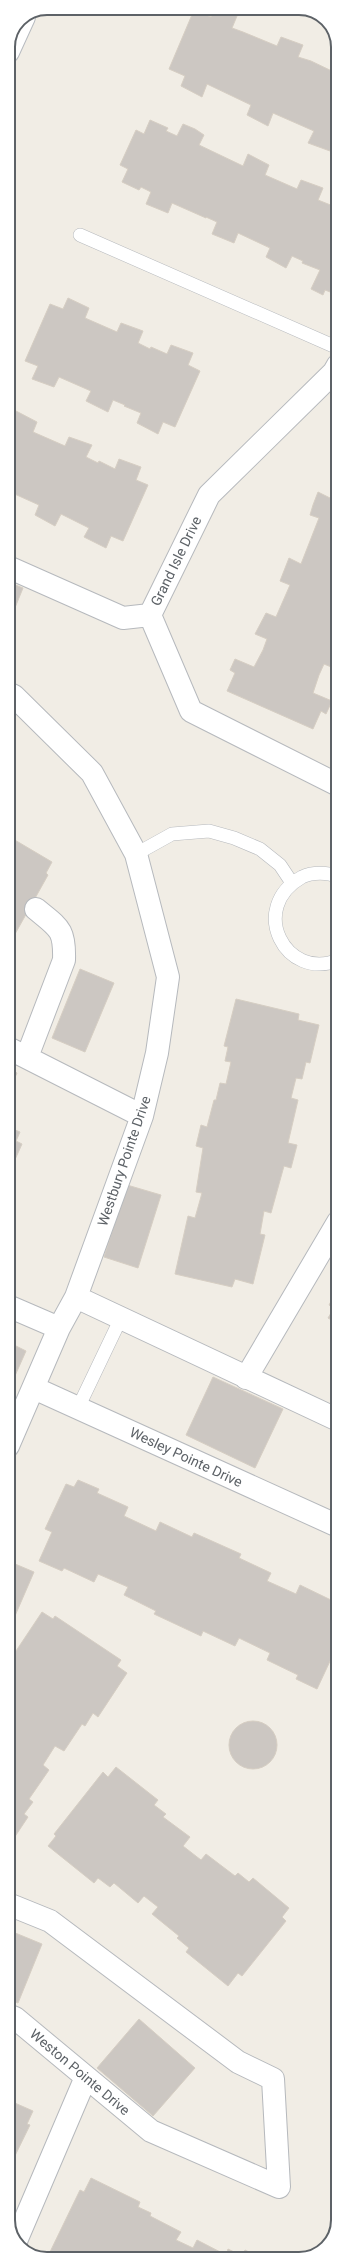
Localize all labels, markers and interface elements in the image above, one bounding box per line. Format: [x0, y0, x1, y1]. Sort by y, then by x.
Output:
street label: Grand Isle Drive [147, 514, 205, 608]
street label: Westbury Pointe Drive [94, 1094, 154, 1228]
street label: Wesley Pointe Drive [127, 1424, 245, 1490]
street label: Weston Pointe Drive [27, 2026, 133, 2118]

